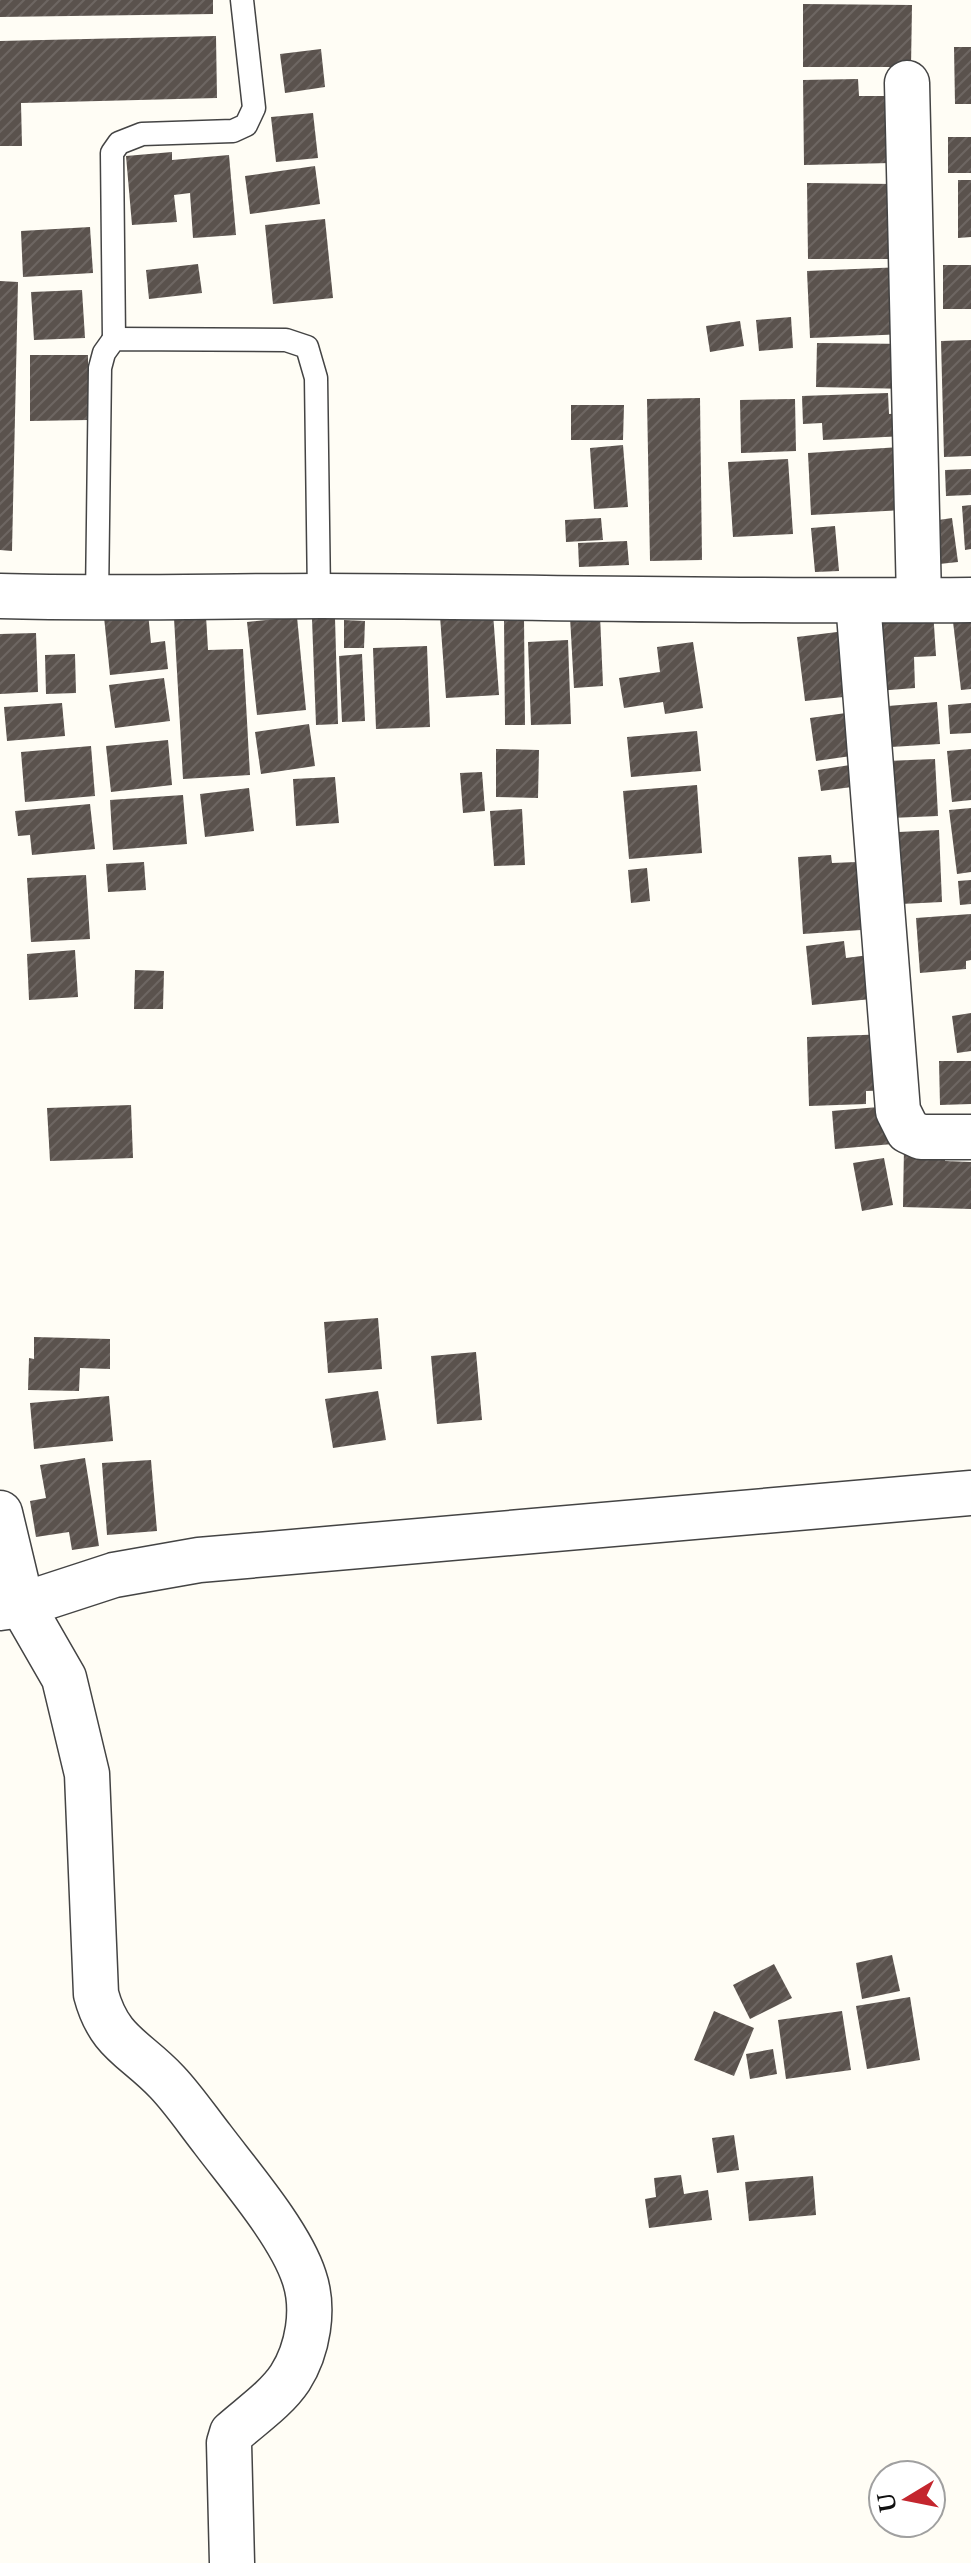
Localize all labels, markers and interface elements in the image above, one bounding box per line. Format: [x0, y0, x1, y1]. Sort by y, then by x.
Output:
north arrow [867, 2459, 947, 2539]
text: U [873, 2490, 903, 2514]

